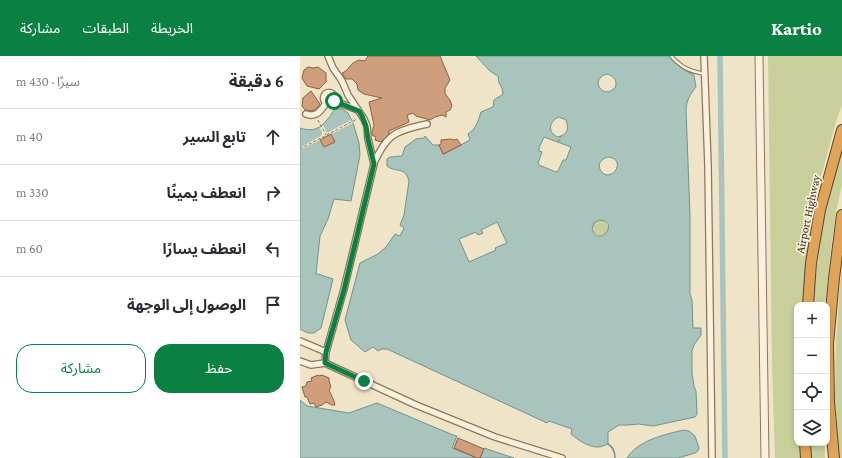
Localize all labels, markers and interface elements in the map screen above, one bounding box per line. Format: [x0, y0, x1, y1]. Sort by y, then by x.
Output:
text: Kartio [771, 18, 822, 39]
text: مشاركة [20, 20, 60, 36]
text: الطبقات [82, 20, 129, 36]
text: الخريطة [151, 20, 193, 36]
text: 6 دقيقة [229, 72, 284, 91]
text: سيرًا · 430 m [16, 74, 80, 89]
route start [325, 92, 343, 110]
icon: ahead [262, 126, 284, 148]
text: 40 m [16, 129, 43, 144]
text: تابع السير [183, 129, 246, 145]
street label: Airport Highway [793, 173, 823, 255]
icon: right [262, 182, 284, 204]
text: 330 m [16, 185, 49, 200]
text: انعطف يمينًا [166, 185, 246, 201]
icon: left [262, 238, 284, 260]
text: 60 m [16, 241, 43, 256]
text: انعطف يسارًا [163, 241, 246, 257]
icon: arrive [262, 294, 284, 316]
text: الوصول إلى الوجهة [127, 297, 246, 313]
map controls [794, 302, 830, 446]
button: + [794, 302, 830, 338]
button: − [794, 338, 830, 374]
button: مشاركة [16, 344, 146, 393]
button: حفظ [154, 344, 284, 393]
route end [355, 372, 373, 390]
button: locate [794, 374, 830, 410]
button: layers [794, 410, 830, 446]

